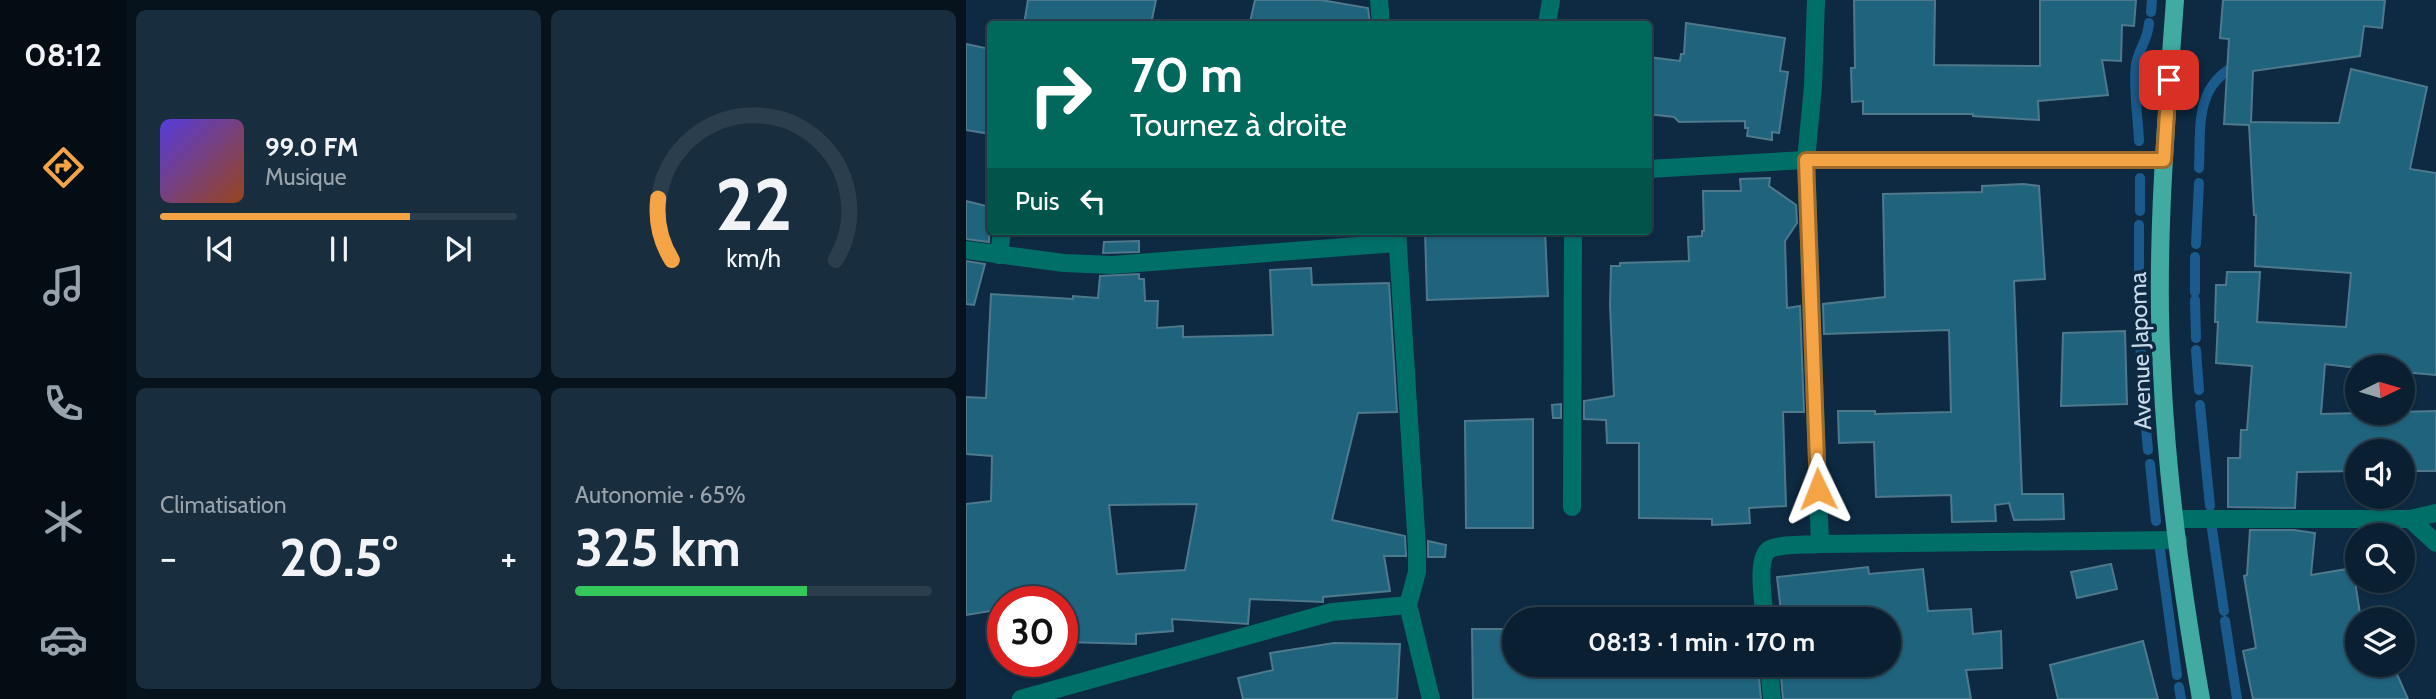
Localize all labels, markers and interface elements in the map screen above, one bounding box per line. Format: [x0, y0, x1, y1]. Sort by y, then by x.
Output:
text: 08:12 [24, 35, 102, 74]
text: 70 m [1130, 45, 1243, 104]
icon: right [1015, 49, 1106, 140]
pin [2139, 50, 2199, 110]
icon: arrive [2150, 61, 2188, 99]
text: Tournez à droite [1130, 105, 1347, 144]
text: 99.0 FM [265, 131, 358, 163]
icon: directions [39, 143, 88, 192]
text: 22 [715, 160, 792, 248]
text: Musique [265, 163, 347, 191]
icon: left [1074, 182, 1112, 220]
text: Puis [1015, 185, 1060, 217]
icon: previous [201, 230, 239, 268]
icon: pause [320, 230, 358, 268]
icon: next [439, 230, 477, 268]
text: km/h [726, 243, 781, 273]
icon: music [39, 261, 88, 310]
street label: Avenue Japoma [2123, 271, 2157, 430]
north arrow [2345, 355, 2415, 425]
map controls [2345, 355, 2415, 677]
icon: phone [39, 379, 88, 428]
button: sound [2345, 439, 2415, 509]
position arrow [1781, 452, 1855, 526]
text: Autonomie · 65% [575, 481, 746, 509]
text: Climatisation [160, 491, 287, 519]
icon: climate [39, 497, 88, 546]
text: 325 km [575, 516, 741, 579]
button: search [2345, 523, 2415, 593]
text: 20.5° [279, 526, 398, 589]
text: − [160, 534, 177, 581]
text: + [500, 534, 517, 581]
speed limit sign: 30 [987, 586, 1078, 677]
button: layers [2345, 607, 2415, 677]
icon: car [39, 615, 88, 664]
text: 08:13 · 1 min · 170 m [1588, 626, 1815, 658]

